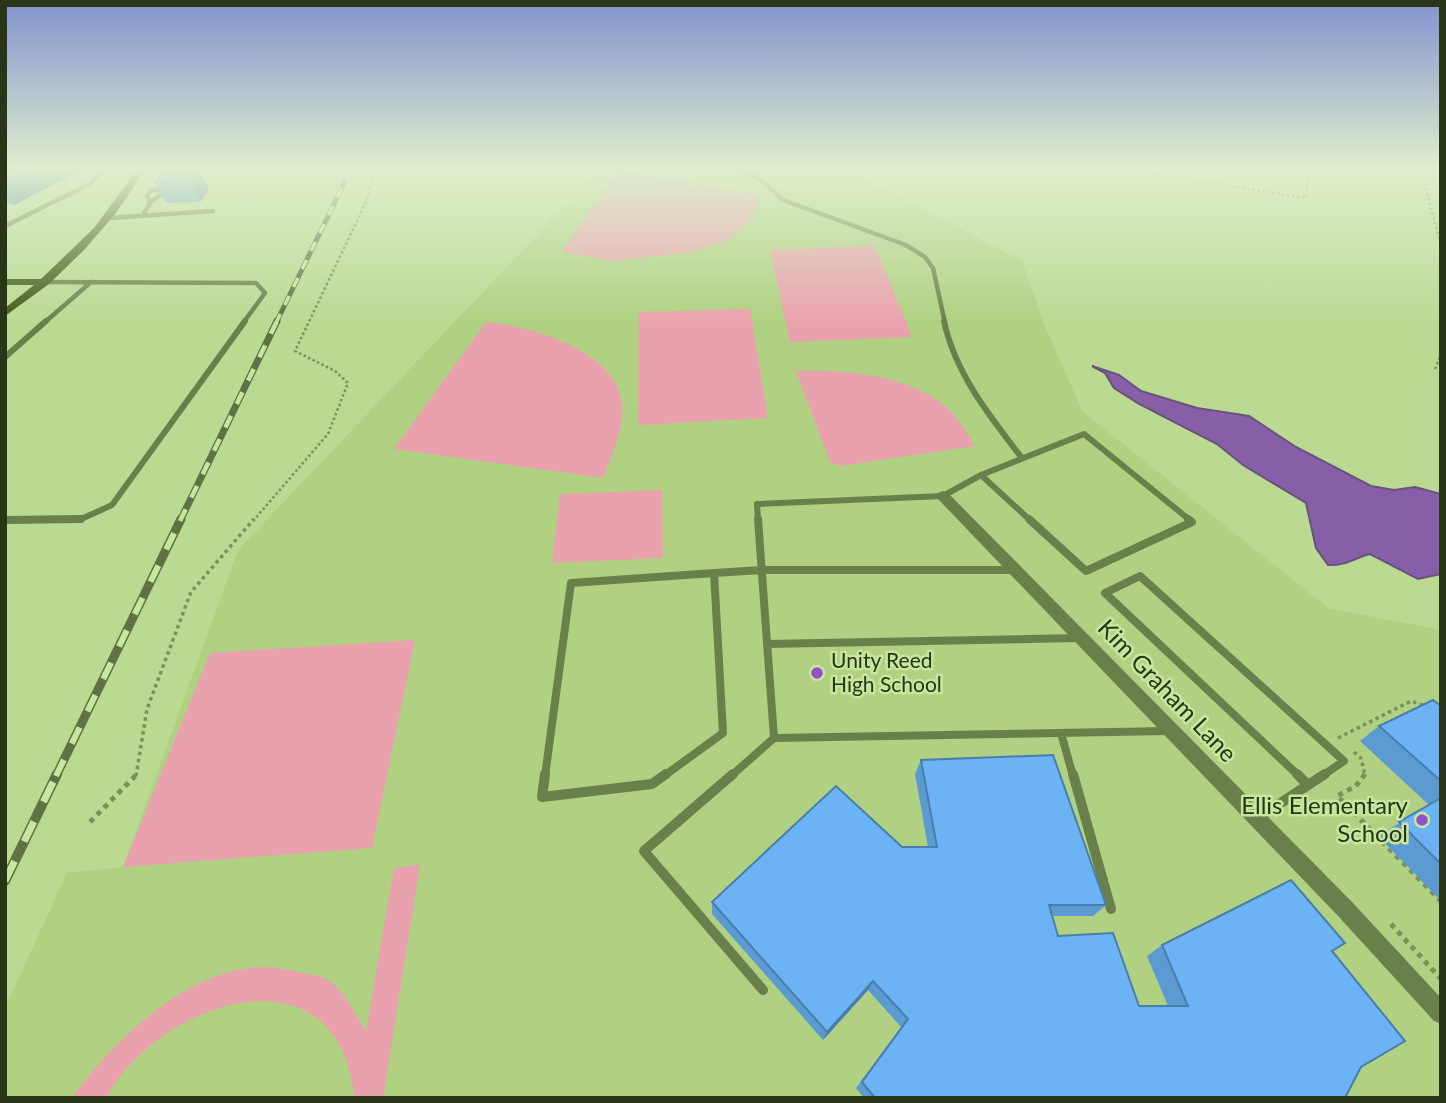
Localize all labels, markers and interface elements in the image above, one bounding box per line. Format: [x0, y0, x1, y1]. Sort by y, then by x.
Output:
street label: Kim Graham Lane [1093, 613, 1243, 767]
place label: Unity Reed High School [831, 647, 942, 696]
marker: Unity Reed High School [809, 665, 825, 681]
place label: Ellis Elementary School [1241, 790, 1409, 847]
marker: Ellis Elementary School [1414, 812, 1430, 828]

